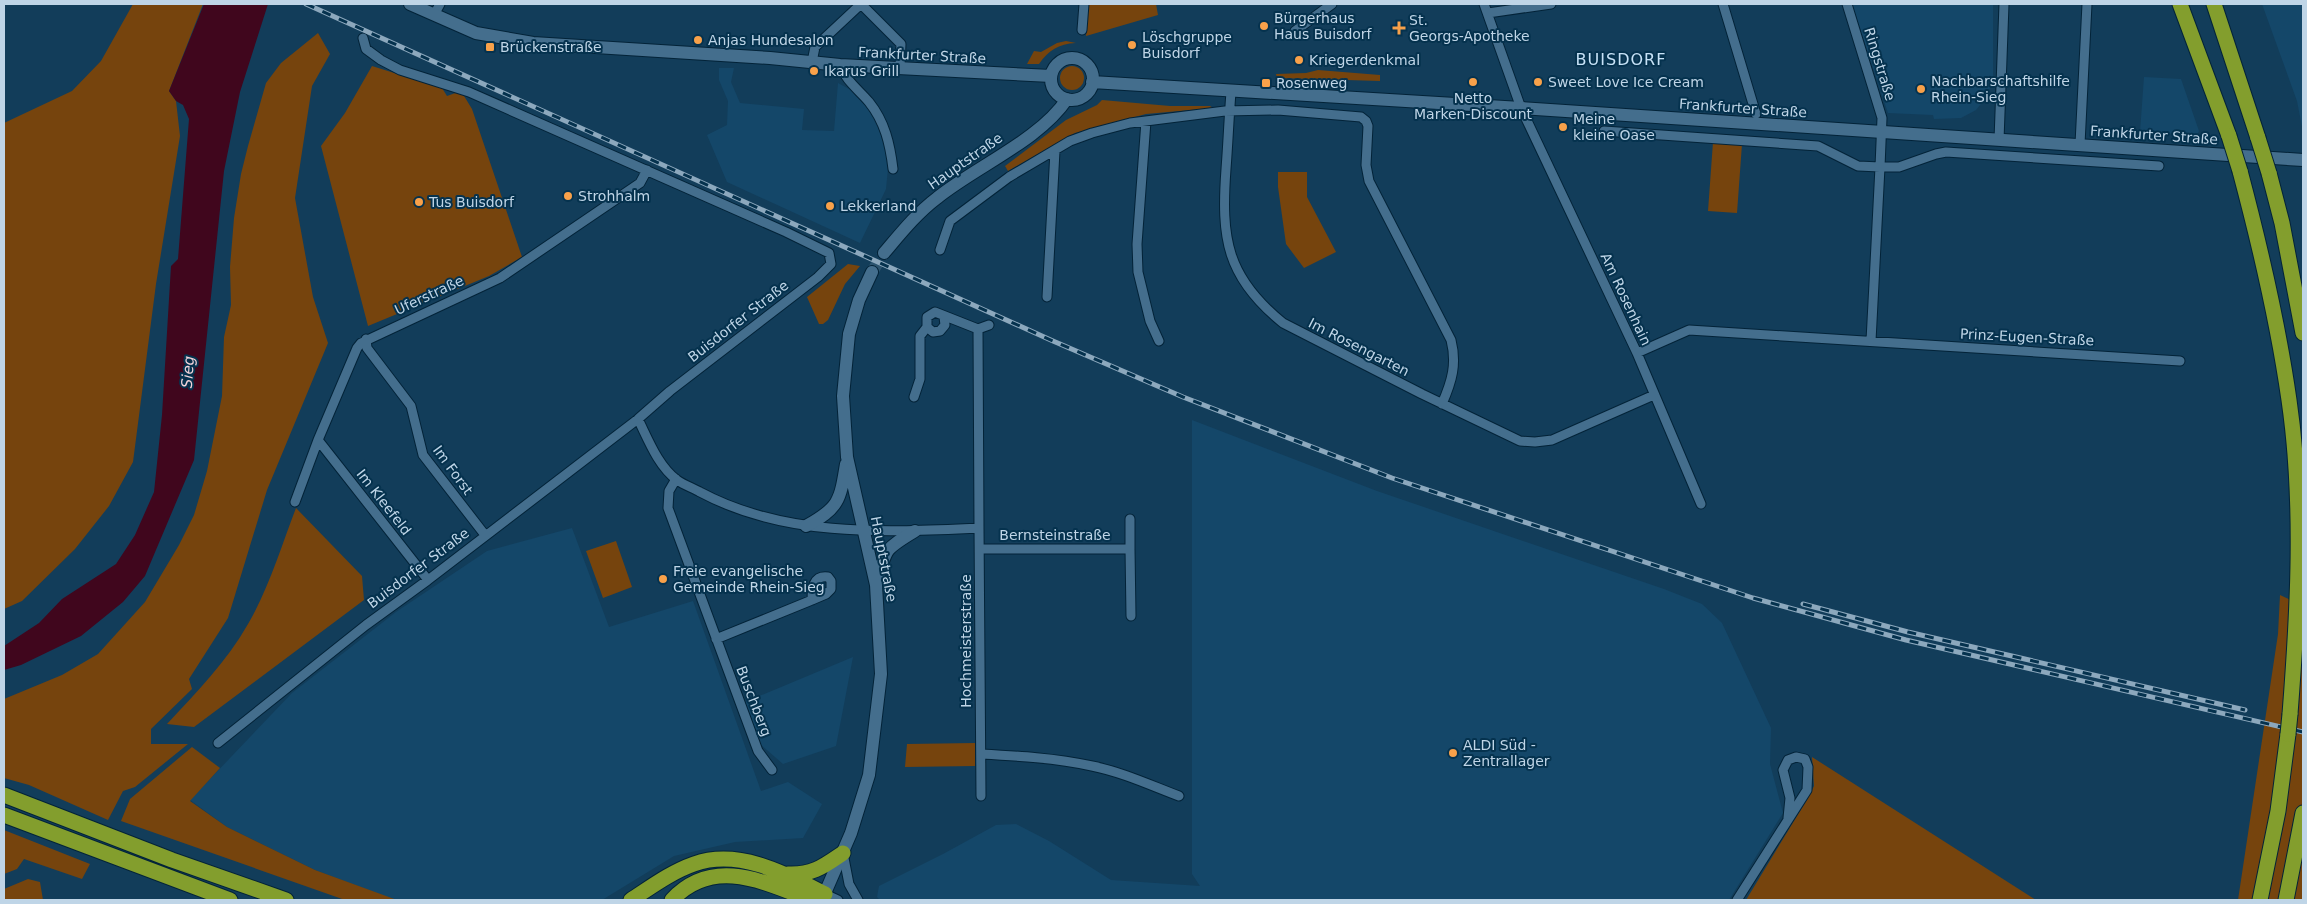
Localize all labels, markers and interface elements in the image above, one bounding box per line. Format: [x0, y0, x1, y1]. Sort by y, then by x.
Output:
place label: Bürgerhaus Haus Buisdorf [1274, 10, 1373, 42]
place label: St. Georgs-Apotheke [1409, 12, 1530, 44]
marker: Bürgerhaus Haus Buisdorf [1258, 20, 1270, 32]
marker: St. Georgs-Apotheke [1393, 22, 1405, 34]
street label: Ringstraße [1861, 25, 1899, 103]
place label: Löschgruppe Buisdorf [1142, 29, 1232, 61]
place label: Anjas Hundesalon [708, 32, 834, 48]
marker: Anjas Hundesalon [692, 34, 704, 46]
place label: Brückenstraße [500, 39, 602, 55]
marker: Löschgruppe Buisdorf [1126, 39, 1138, 51]
marker: Brückenstraße [484, 41, 496, 53]
street label: Frankfurter Straße [857, 44, 987, 66]
district label: BUISDORF [1576, 50, 1666, 69]
place label: Kriegerdenkmal [1309, 52, 1420, 68]
marker: Kriegerdenkmal [1293, 54, 1305, 66]
place label: Ikarus Grill [824, 63, 899, 79]
marker: Ikarus Grill [808, 65, 820, 77]
place label: Nachbarschaftshilfe Rhein-Sieg [1931, 73, 2070, 105]
place label: Sweet Love Ice Cream [1548, 74, 1704, 90]
place label: Rosenweg [1276, 75, 1347, 91]
marker: Netto Marken-Discount [1467, 76, 1479, 88]
marker: Sweet Love Ice Cream [1532, 76, 1544, 88]
marker: Rosenweg [1260, 77, 1272, 89]
marker: Nachbarschaftshilfe Rhein-Sieg [1915, 83, 1927, 95]
place label: Netto Marken-Discount [1414, 90, 1533, 122]
street label: Frankfurter Straße [1678, 96, 1808, 120]
place label: Meine kleine Oase [1573, 111, 1655, 143]
marker: Meine kleine Oase [1557, 121, 1569, 133]
street label: Frankfurter Straße [2089, 123, 2219, 147]
street label: Hauptstraße [925, 130, 1005, 192]
place label: Strohhalm [578, 188, 650, 204]
marker: Strohhalm [562, 190, 574, 202]
place label: Tus Buisdorf [428, 194, 515, 210]
marker: Tus Buisdorf [413, 196, 425, 208]
place label: Lekkerland [840, 198, 916, 214]
marker: Lekkerland [824, 200, 836, 212]
street label: Am Rosenhain [1598, 250, 1654, 348]
street label: Uferstraße [392, 272, 466, 318]
street label: Buisdorfer Straße [685, 277, 791, 365]
street label: Im Rosengarten [1306, 315, 1412, 379]
street label: Prinz-Eugen-Straße [1959, 325, 2095, 349]
water label: Sieg [178, 355, 198, 389]
street label: Im Forst [430, 442, 476, 498]
street label: Im Kleefeld [353, 466, 415, 538]
street label: Hauptstraße [868, 515, 900, 603]
street label: Buisdorfer Straße [364, 525, 472, 611]
street label: Bernsteinstraße [999, 527, 1111, 543]
place label: Freie evangelische Gemeinde Rhein-Sieg [673, 563, 825, 595]
marker: Freie evangelische Gemeinde Rhein-Sieg [657, 573, 669, 585]
street label: Hochmeisterstraße [958, 574, 974, 708]
street label: Buschberg [733, 663, 775, 739]
place label: ALDI Süd - Zentrallager [1463, 737, 1550, 769]
marker: ALDI Süd - Zentrallager [1447, 747, 1459, 759]

